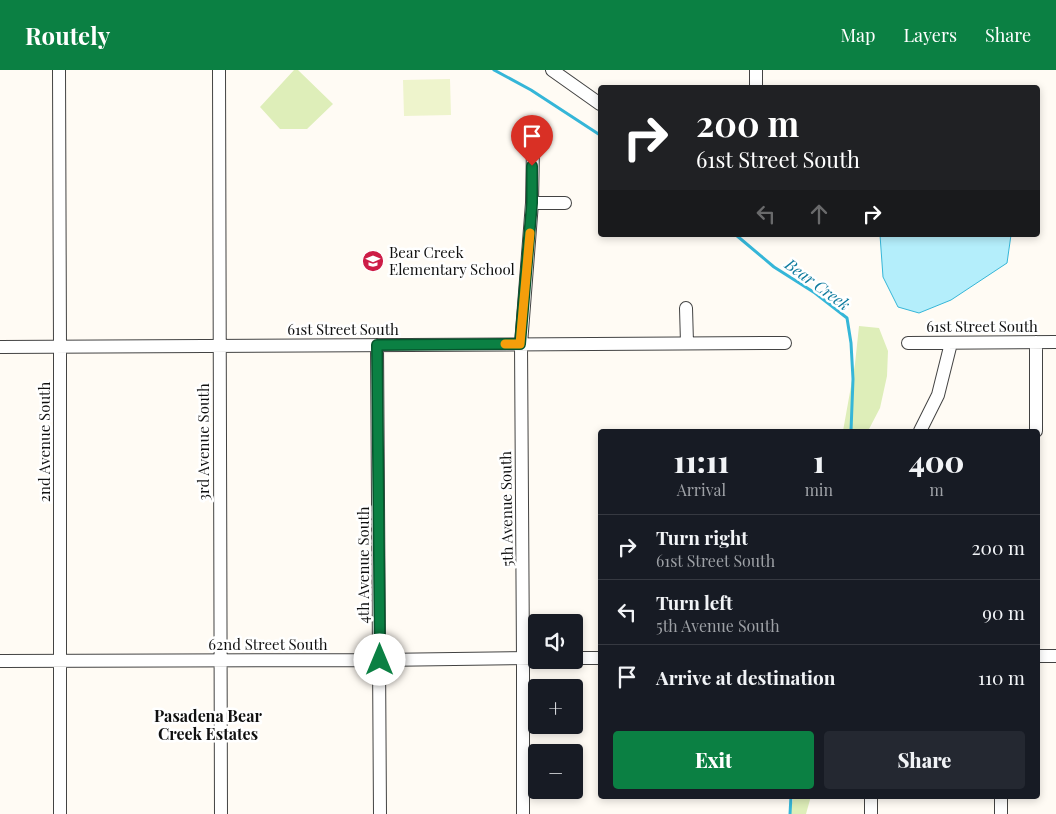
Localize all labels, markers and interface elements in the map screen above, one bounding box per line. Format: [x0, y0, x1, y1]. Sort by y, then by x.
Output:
text: Routely [25, 19, 110, 51]
text: Map [840, 23, 875, 47]
text: Layers [903, 23, 957, 47]
text: Share [985, 23, 1031, 47]
text: 200 m [696, 99, 799, 146]
icon: right [613, 105, 678, 170]
pin [511, 115, 553, 166]
icon: arrive [518, 122, 546, 150]
text: 61st Street South [696, 144, 860, 174]
icon: left [752, 200, 780, 228]
icon: ahead [805, 200, 833, 228]
icon: right [858, 200, 886, 228]
place label: Bear Creek Elementary School [389, 242, 515, 279]
school or university icon: Bear Creek Elementary School [361, 249, 385, 273]
water label: Bear Creek [781, 253, 855, 315]
street label: 61st Street South [926, 316, 1038, 336]
street label: 61st Street South [287, 319, 399, 339]
street label: 2nd Avenue South [34, 382, 54, 502]
street label: 3rd Avenue South [193, 383, 213, 501]
text: 11:11 [674, 441, 729, 481]
text: 1 [813, 441, 825, 481]
text: 400 [909, 441, 964, 481]
street label: 5th Avenue South [495, 451, 517, 567]
text: Arrival [677, 479, 726, 500]
text: min [805, 479, 833, 500]
text: m [929, 479, 944, 500]
street label: 4th Avenue South [353, 506, 373, 624]
text: Turn right [656, 524, 748, 550]
icon: right [613, 533, 641, 561]
text: 200 m [971, 534, 1025, 560]
text: 61st Street South [656, 550, 775, 571]
text: Turn left [656, 589, 733, 615]
icon: left [613, 598, 641, 626]
text: 90 m [982, 599, 1025, 625]
map controls [528, 614, 583, 799]
button: sound [528, 614, 583, 669]
text: 5th Avenue South [656, 615, 780, 636]
position arrow [353, 633, 405, 685]
street label: 62nd Street South [208, 634, 328, 654]
icon: arrive [613, 663, 641, 691]
text: Arrive at destination [656, 664, 836, 690]
text: 110 m [978, 664, 1025, 690]
button: + [528, 679, 583, 734]
district label: Pasadena Bear Creek Estates [154, 705, 262, 744]
button: Exit [613, 731, 814, 789]
button: Share [824, 731, 1025, 789]
button: − [528, 744, 583, 799]

